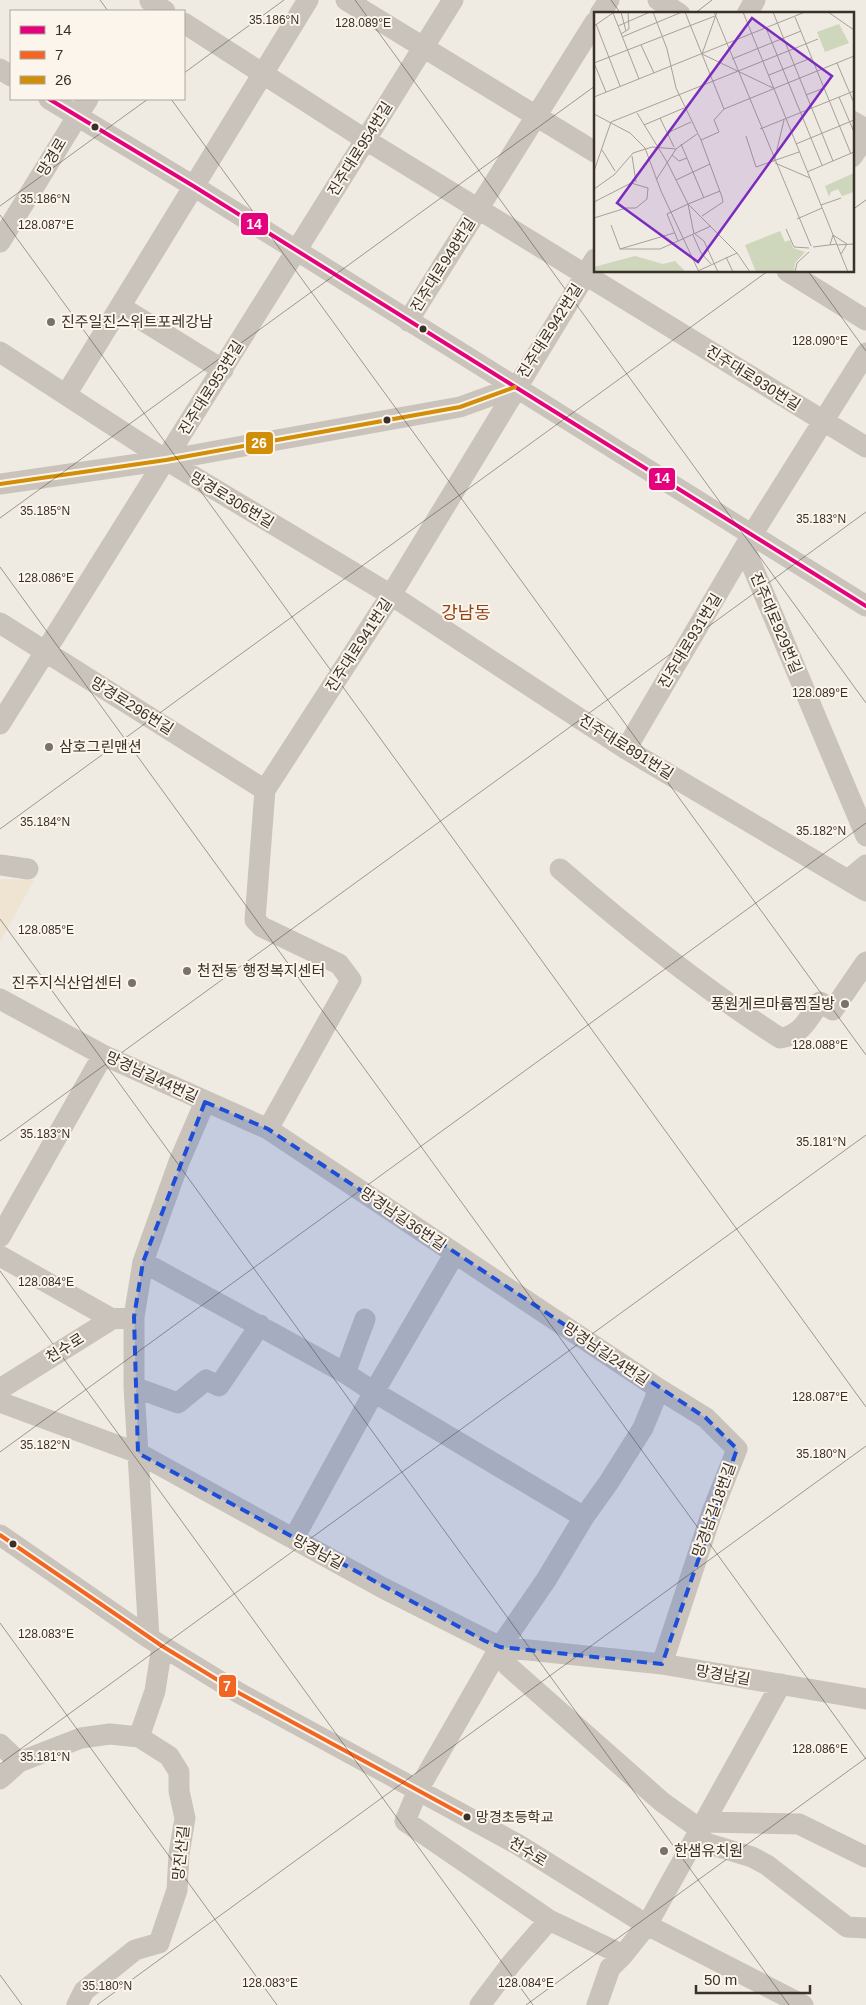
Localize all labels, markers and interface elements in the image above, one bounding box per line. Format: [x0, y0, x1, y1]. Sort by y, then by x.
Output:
legend [10, 10, 185, 100]
inset map [594, 12, 854, 272]
text: 35.186°N [249, 13, 299, 27]
text: 128.089°E [335, 16, 391, 30]
text: 14 [55, 21, 72, 38]
text: 7 [55, 46, 63, 63]
text: 26 [55, 71, 72, 88]
street label: 진주대로954번길 [324, 99, 395, 199]
unlabelled marker [90, 122, 100, 132]
street label: 망경로 [34, 135, 70, 179]
text: 35.186°N [20, 192, 70, 206]
line badge: 14 [240, 212, 269, 236]
street label: 진주대로948번길 [407, 215, 478, 315]
text: 14 [246, 216, 262, 232]
text: 128.087°E [18, 218, 74, 232]
street label: 진주대로942번길 [514, 281, 585, 381]
place label: 진주일진스위트포레강남 [61, 313, 213, 330]
marker: 진주일진스위트포레강남 [45, 316, 57, 328]
unlabelled marker [418, 324, 428, 334]
text: 128.090°E [792, 334, 848, 348]
street label: 진주대로953번길 [175, 338, 246, 438]
street label: 진주대로930번길 [703, 342, 803, 413]
unlabelled marker [382, 415, 392, 425]
line badge: 26 [245, 431, 274, 455]
text: 26 [251, 435, 267, 451]
line badge: 14 [648, 467, 676, 491]
street label: 망경로306번길 [188, 468, 277, 531]
text: 14 [654, 470, 670, 486]
text: 35.185°N [20, 504, 70, 518]
text: 35.183°N [796, 512, 846, 526]
street label: 진주대로929번길 [748, 570, 805, 676]
text: 128.086°E [18, 571, 74, 585]
street label: 진주대로931번길 [655, 590, 725, 691]
street label: 진주대로941번길 [322, 595, 395, 695]
district label: 강남동 [441, 603, 491, 623]
street label: 망경로296번길 [88, 673, 177, 738]
text: 128.089°E [792, 686, 848, 700]
street label: 진주대로891번길 [576, 711, 676, 782]
place label: 삼호그린맨션 [59, 738, 142, 755]
marker: 삼호그린맨션 [43, 741, 55, 753]
text: 35.184°N [20, 815, 70, 829]
text: 35.182°N [796, 824, 846, 838]
text: 128.085°E [18, 923, 74, 937]
place label: 천전동 행정복지센터 [197, 962, 325, 979]
marker: 천전동 행정복지센터 [181, 965, 193, 977]
place label: 진주지식산업센터 [12, 974, 122, 991]
marker: 진주지식산업센터 [126, 977, 138, 989]
place label: 풍원게르마륨찜질방 [711, 995, 835, 1012]
marker: 풍원게르마륨찜질방 [839, 998, 851, 1010]
text: 128.088°E [792, 1038, 848, 1052]
street label: 망경남길44번길 [104, 1048, 201, 1105]
text: 35.183°N [20, 1127, 70, 1141]
text: 35.181°N [796, 1135, 846, 1149]
street label: 망경남길36번길 [357, 1184, 449, 1253]
text: 128.084°E [18, 1275, 74, 1289]
street label: 망경남길24번길 [560, 1319, 652, 1388]
street label: 천수로 [43, 1329, 87, 1366]
text: 128.087°E [792, 1390, 848, 1404]
text: 35.182°N [20, 1438, 70, 1452]
text: 35.180°N [796, 1447, 846, 1461]
street label: 망경남길18번길 [689, 1460, 739, 1559]
street label: 망경남길 [290, 1531, 347, 1572]
unlabelled marker [8, 1539, 18, 1549]
text: 128.083°E [18, 1627, 74, 1641]
street label: 망경남길 [694, 1661, 752, 1688]
line badge: 7 [218, 1674, 237, 1698]
text: 7 [223, 1678, 231, 1694]
text: 128.086°E [792, 1742, 848, 1756]
text: 35.181°N [20, 1750, 70, 1764]
place label: 망경초등학교 [476, 1809, 553, 1825]
marker: 망경초등학교 [462, 1812, 472, 1822]
street label: 망진산길 [169, 1825, 192, 1881]
street label: 천수로 [506, 1834, 550, 1870]
place label: 한샘유치원 [674, 1842, 743, 1859]
marker: 한샘유치원 [658, 1845, 670, 1857]
scale bar [696, 1962, 810, 1994]
text: 50 m [704, 1971, 737, 1988]
text: 128.083°E [242, 1976, 298, 1990]
text: 128.084°E [498, 1976, 554, 1990]
text: 35.180°N [82, 1979, 132, 1993]

